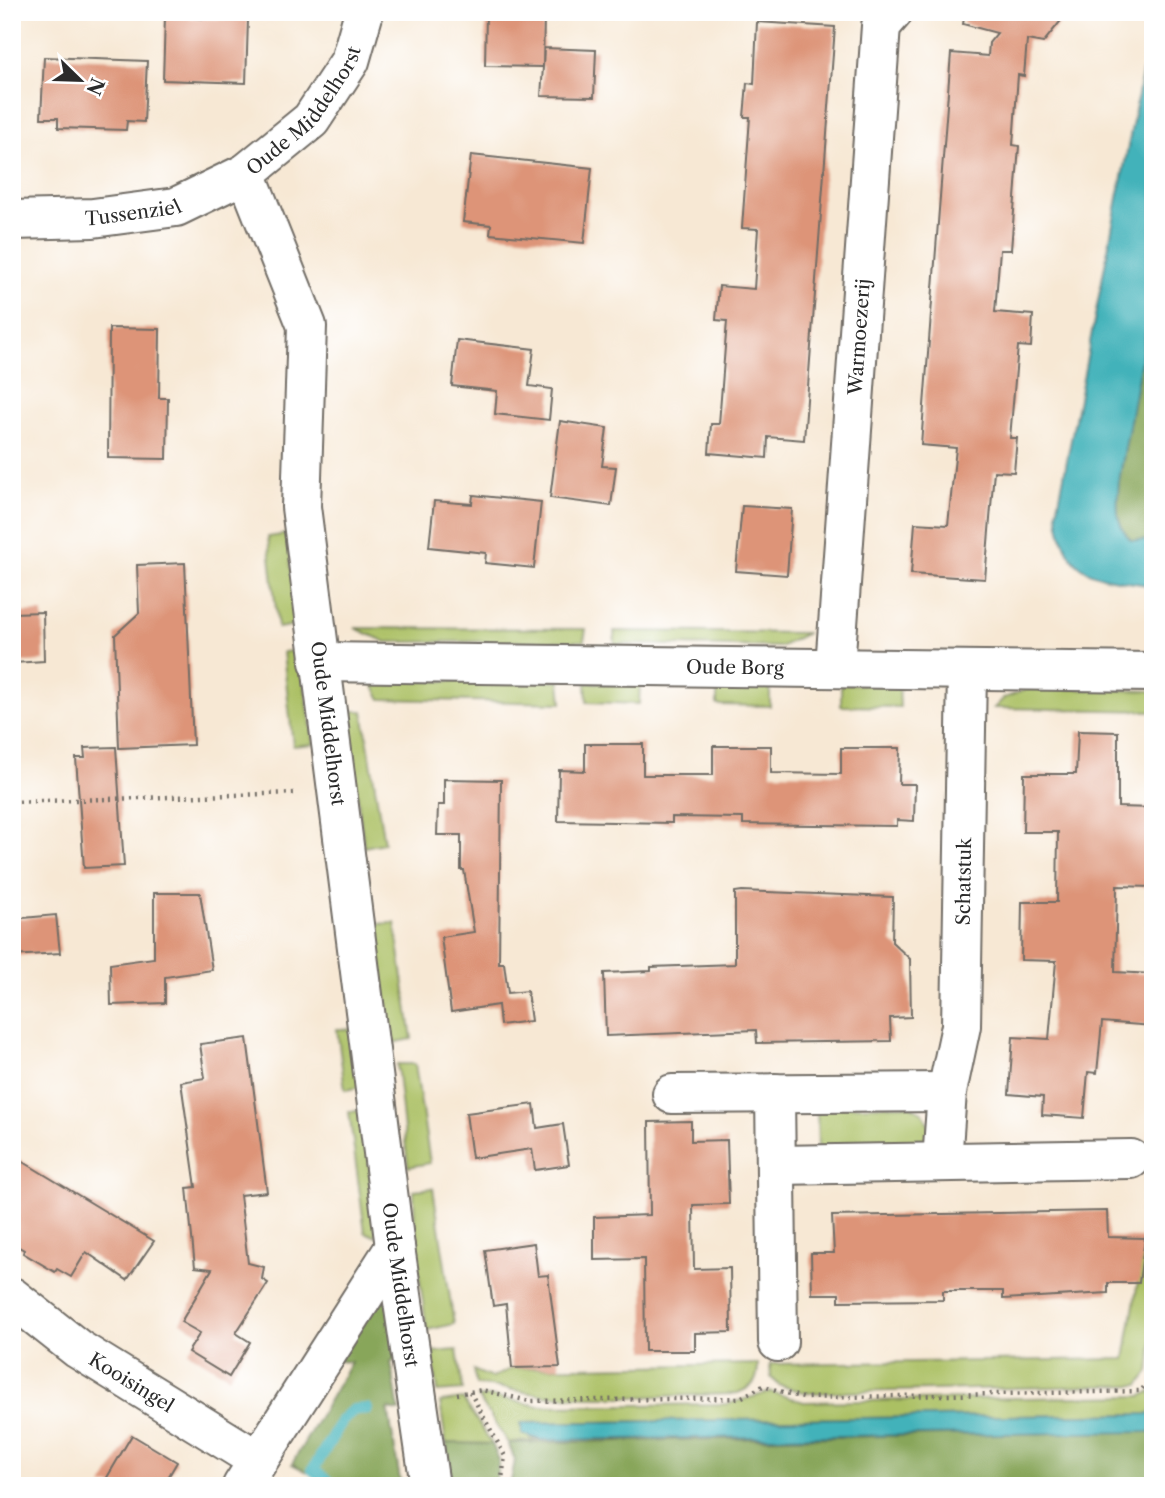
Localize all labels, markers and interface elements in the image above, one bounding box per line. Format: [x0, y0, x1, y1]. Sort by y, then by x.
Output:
street label: Oude Middelhorst [241, 43, 365, 180]
north arrow [46, 46, 116, 116]
text: N [81, 74, 109, 99]
street label: Tussenziel [85, 195, 185, 230]
street label: Warmoezerij [843, 278, 874, 397]
street label: Oude Middelhorst [307, 640, 350, 807]
street label: Oude Borg [686, 655, 785, 679]
street label: Schatstuk [951, 837, 976, 926]
street label: Oude Middelhorst [378, 1201, 424, 1369]
street label: Kooisingel [85, 1347, 179, 1417]

